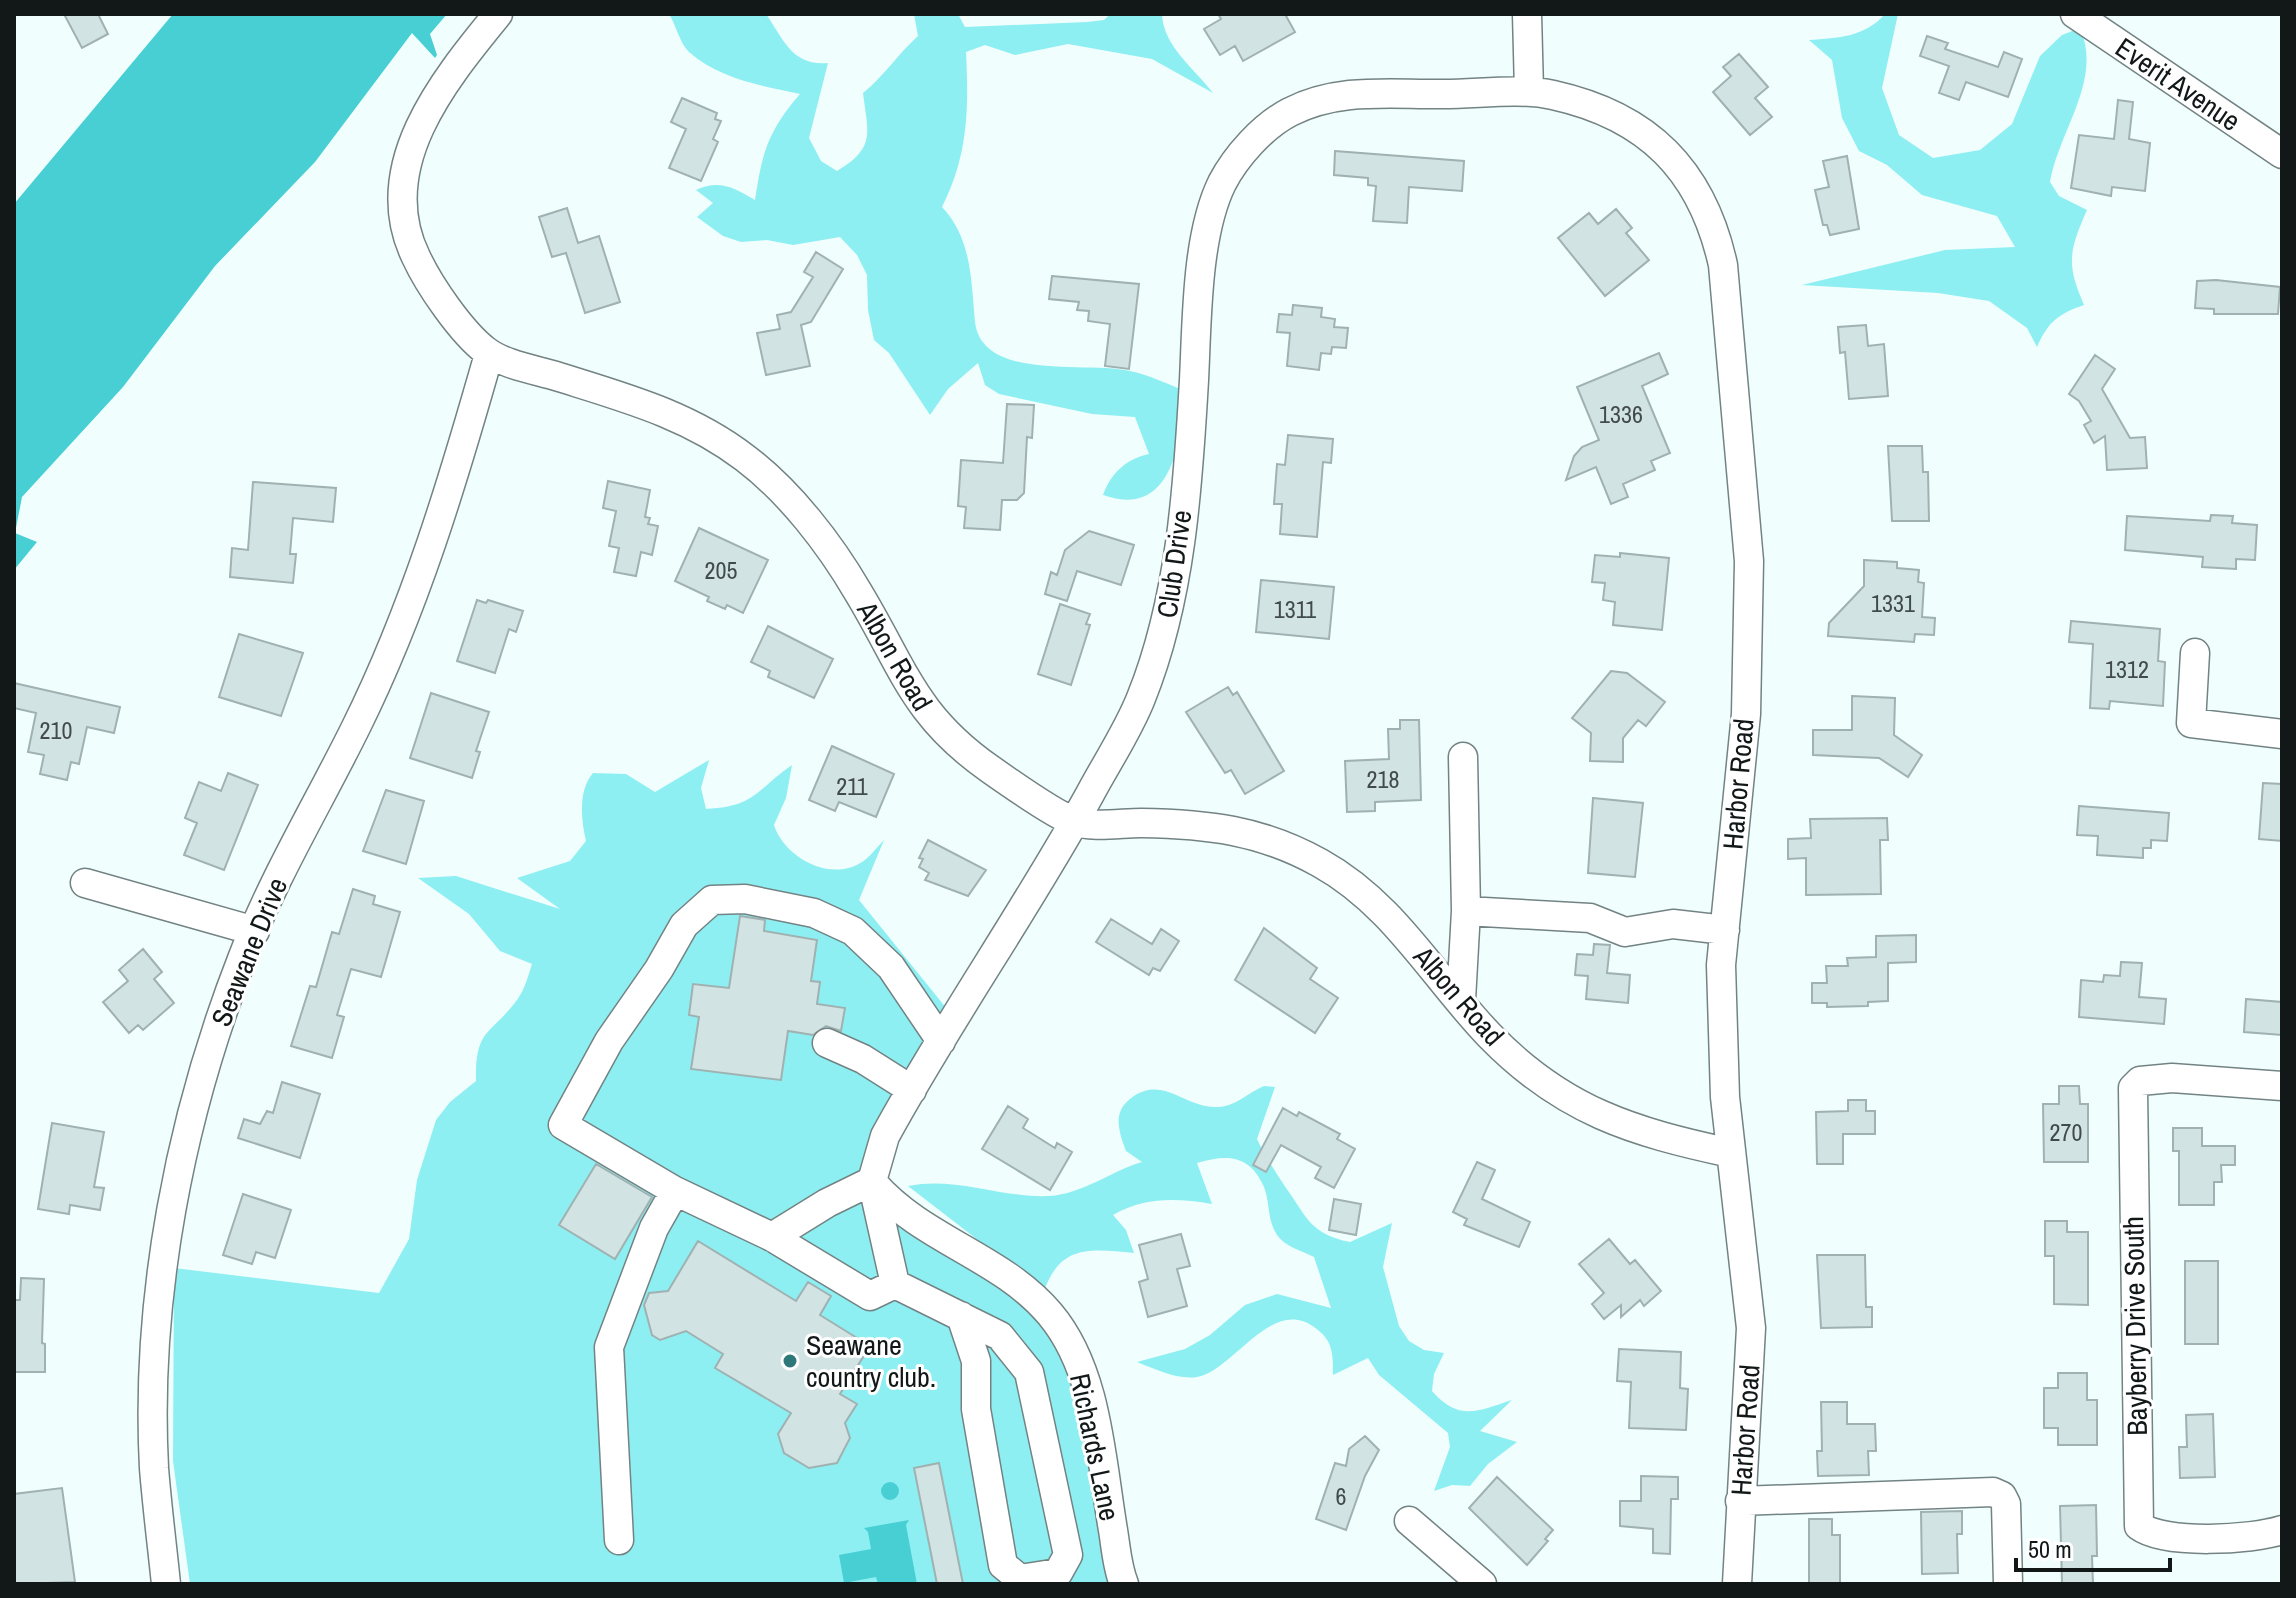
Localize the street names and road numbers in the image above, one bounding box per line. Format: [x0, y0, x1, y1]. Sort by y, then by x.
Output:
street label: Everit Avenue [2108, 28, 2248, 140]
street label: Club Drive [1148, 508, 1200, 620]
street label: Albon Road [848, 594, 941, 717]
street label: Harbor Road [1713, 717, 1763, 851]
street label: Seawane Drive [202, 872, 296, 1032]
street label: Albon Road [1405, 938, 1513, 1054]
street label: Bayberry Drive South [2114, 1216, 2156, 1436]
street label: Harbor Road [1721, 1363, 1769, 1497]
street label: Richards Lane [1061, 1370, 1129, 1524]

